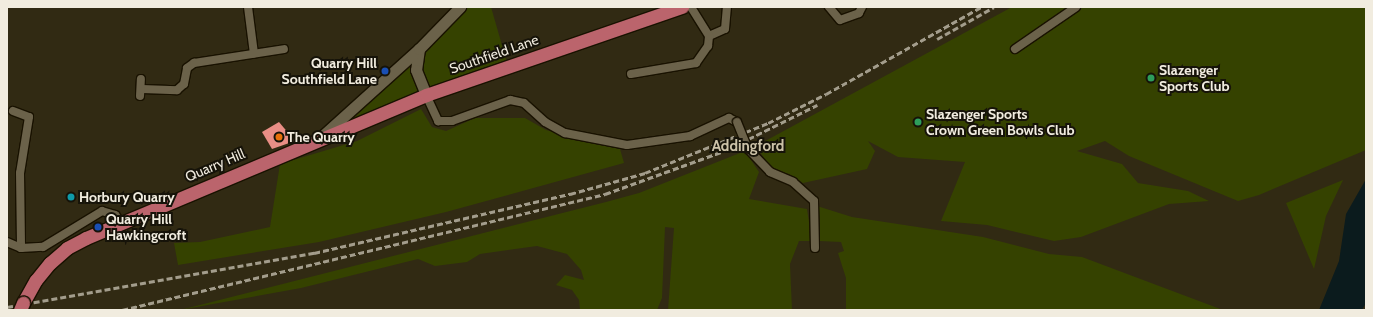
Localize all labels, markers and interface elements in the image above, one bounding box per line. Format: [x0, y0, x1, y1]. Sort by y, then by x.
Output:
street label: Southfield Lane [447, 31, 541, 77]
place label: Quarry Hill Southfield Lane [282, 55, 377, 88]
place label: Slazenger Sports Club [1159, 62, 1229, 94]
marker: Quarry Hill Southfield Lane [380, 66, 390, 76]
marker: Slazenger Sports Club [1146, 73, 1156, 83]
place label: Slazenger Sports Crown Green Bowls Club [926, 106, 1074, 138]
marker: Slazenger Sports Crown Green Bowls Club [913, 117, 923, 127]
place label: The Quarry [287, 129, 355, 145]
marker: The Quarry [274, 132, 284, 142]
district label: Addingford [712, 138, 784, 156]
street label: Quarry Hill [183, 145, 247, 185]
place label: Horbury Quarry [79, 189, 175, 205]
marker: Horbury Quarry [66, 192, 76, 202]
place label: Quarry Hill Hawkingcroft [106, 211, 186, 244]
marker: Quarry Hill Hawkingcroft [93, 222, 103, 232]

